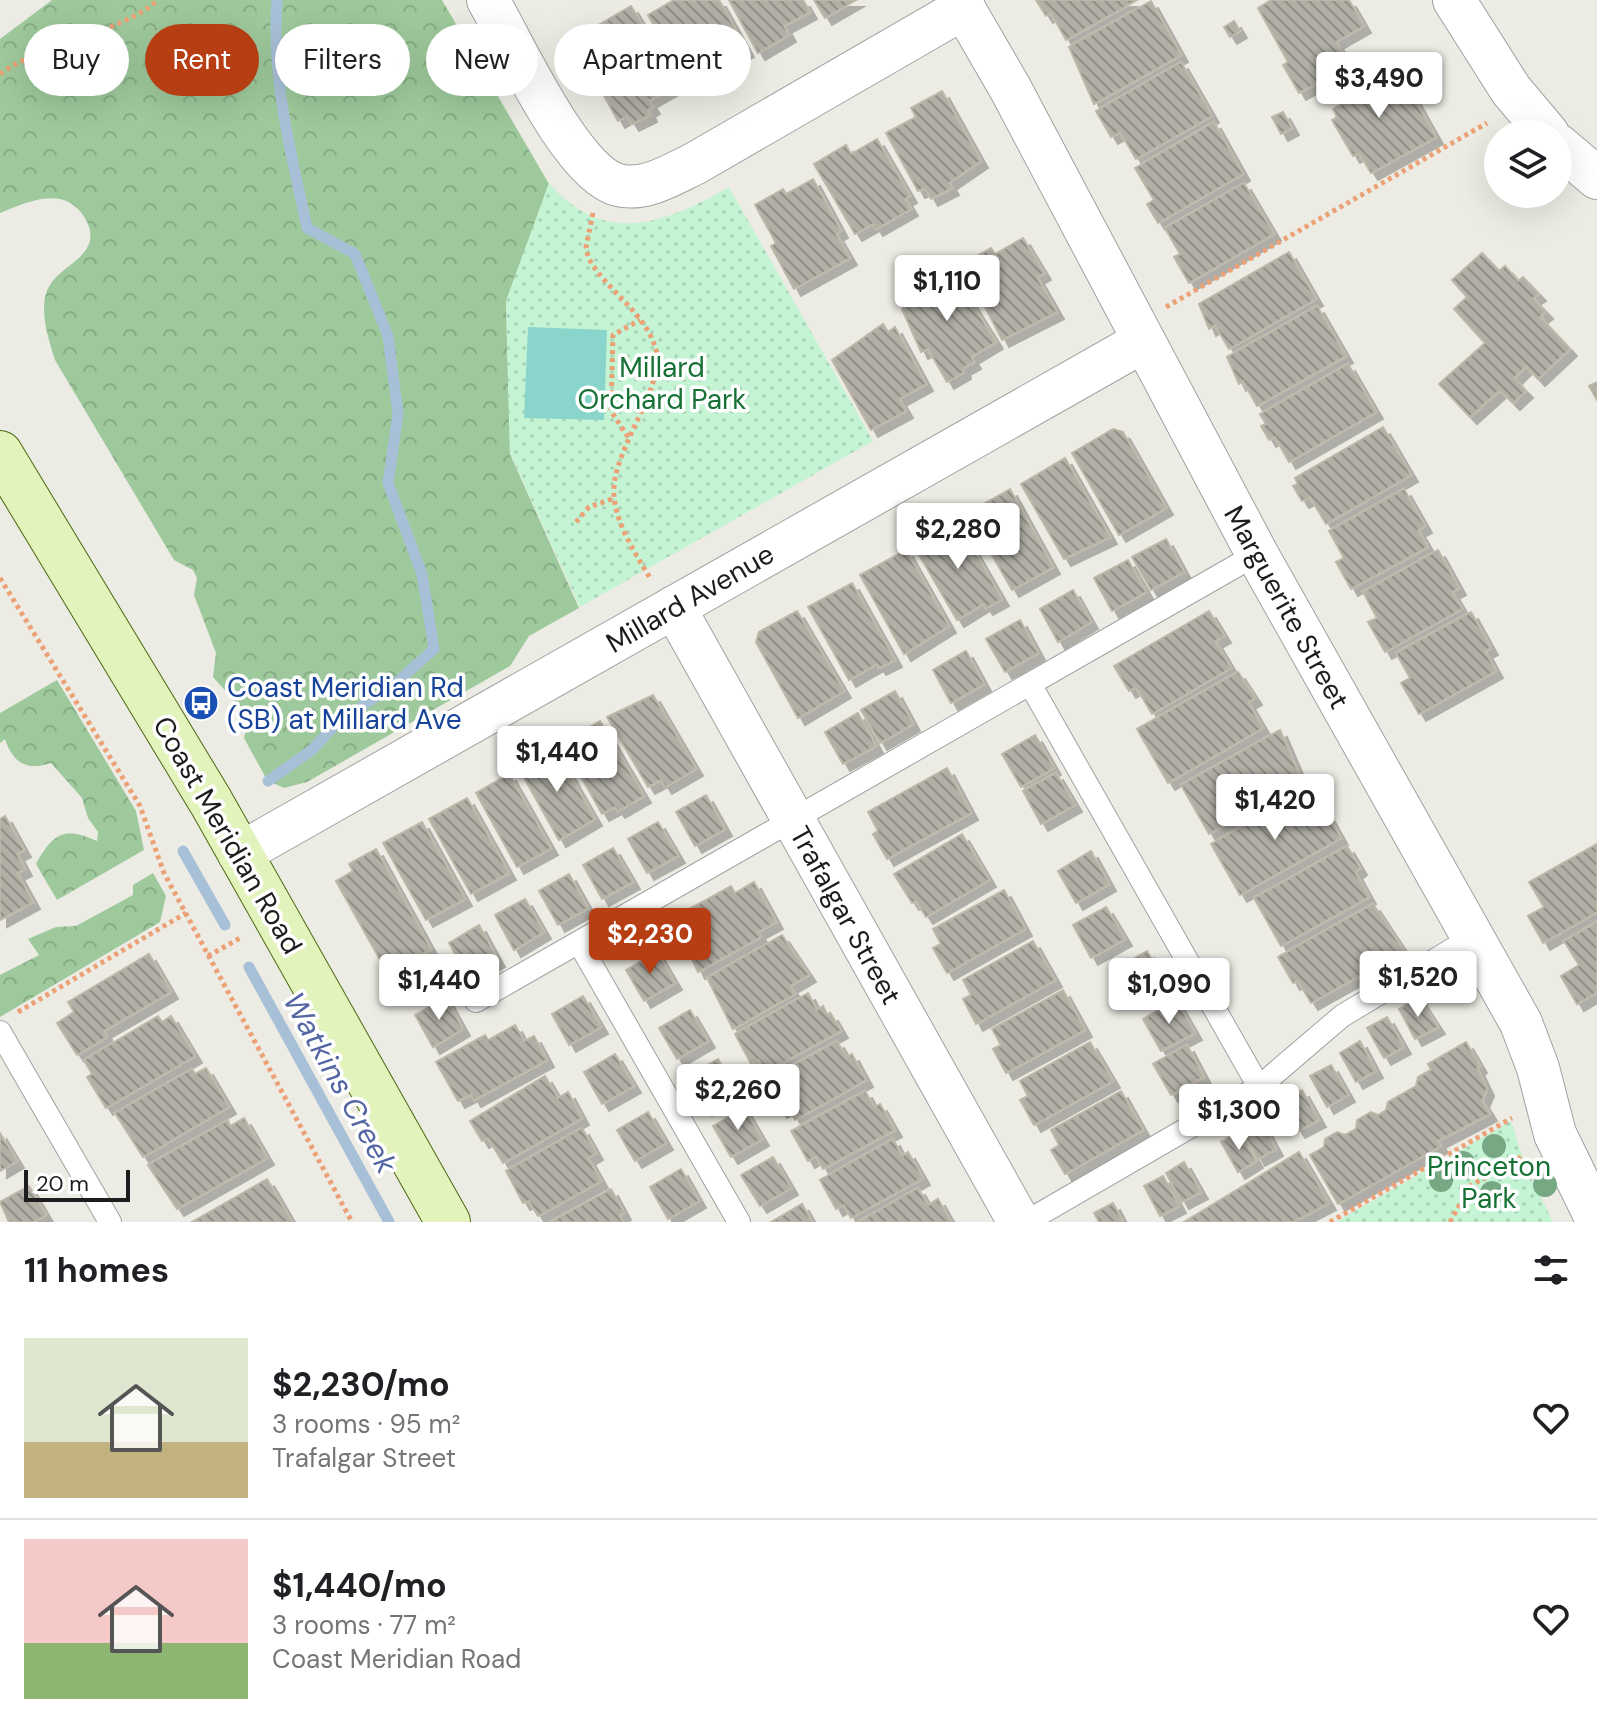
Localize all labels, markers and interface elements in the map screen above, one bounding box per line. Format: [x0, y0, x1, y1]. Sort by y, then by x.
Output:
chip: Buy [24, 24, 129, 96]
chip: Rent [145, 24, 259, 96]
chip: Filters [275, 24, 410, 96]
chip: New [426, 24, 538, 96]
chip: Apartment [554, 24, 751, 96]
pin: $3,490 [1314, 52, 1444, 120]
text: $3,490 [1334, 61, 1424, 95]
map controls [1484, 120, 1572, 208]
button: layers [1484, 120, 1572, 208]
pin: $1,110 [882, 255, 1012, 323]
text: $1,110 [913, 264, 981, 298]
park label: Millard Orchard Park [578, 349, 746, 418]
street label: Marguerite Street [1215, 499, 1358, 715]
pin: $2,280 [893, 503, 1023, 571]
text: $2,280 [915, 512, 1001, 546]
street label: Millard Avenue [600, 535, 781, 661]
place label: Coast Meridian Rd (SB) at Millard Ave [227, 669, 464, 738]
bus stop icon: Coast Meridian Rd (SB) at Millard Ave [182, 684, 220, 722]
street label: Coast Meridian Road [144, 710, 311, 961]
pin: $1,440 [492, 726, 622, 794]
text: $1,440 [515, 735, 599, 769]
pin: $1,420 [1210, 774, 1340, 842]
text: $1,420 [1234, 783, 1316, 817]
street label: Trafalgar Street [781, 820, 910, 1011]
pin: $2,230 [585, 908, 715, 976]
text: $2,230 [607, 917, 693, 951]
pin: $1,520 [1353, 951, 1483, 1019]
pin: $1,440 [374, 954, 504, 1022]
pin: $1,090 [1104, 958, 1234, 1026]
text: $1,520 [1378, 960, 1458, 994]
text: $1,440 [397, 963, 481, 997]
text: $1,090 [1127, 967, 1211, 1001]
water label: Watkins Creek [275, 985, 407, 1181]
pin: $2,260 [673, 1064, 803, 1132]
text: $2,260 [695, 1073, 781, 1107]
pin: $1,300 [1174, 1084, 1304, 1152]
text: $1,300 [1197, 1093, 1281, 1127]
park label: Princeton Park [1427, 1148, 1551, 1217]
scale bar [24, 1166, 130, 1202]
text: 20 m [36, 1169, 89, 1198]
text: 11 homes [24, 1248, 169, 1293]
icon: filters [1529, 1248, 1573, 1292]
text: $2,230/mo [272, 1362, 450, 1407]
icon: home [88, 1370, 184, 1466]
icon: heart [1529, 1396, 1573, 1440]
text: 3 rooms · 95 m² [272, 1407, 460, 1441]
text: Trafalgar Street [272, 1441, 456, 1475]
text: $1,440/mo [272, 1563, 447, 1608]
icon: home [88, 1571, 184, 1667]
icon: heart [1529, 1597, 1573, 1641]
text: 3 rooms · 77 m² [272, 1608, 456, 1642]
text: Coast Meridian Road [272, 1642, 521, 1676]

